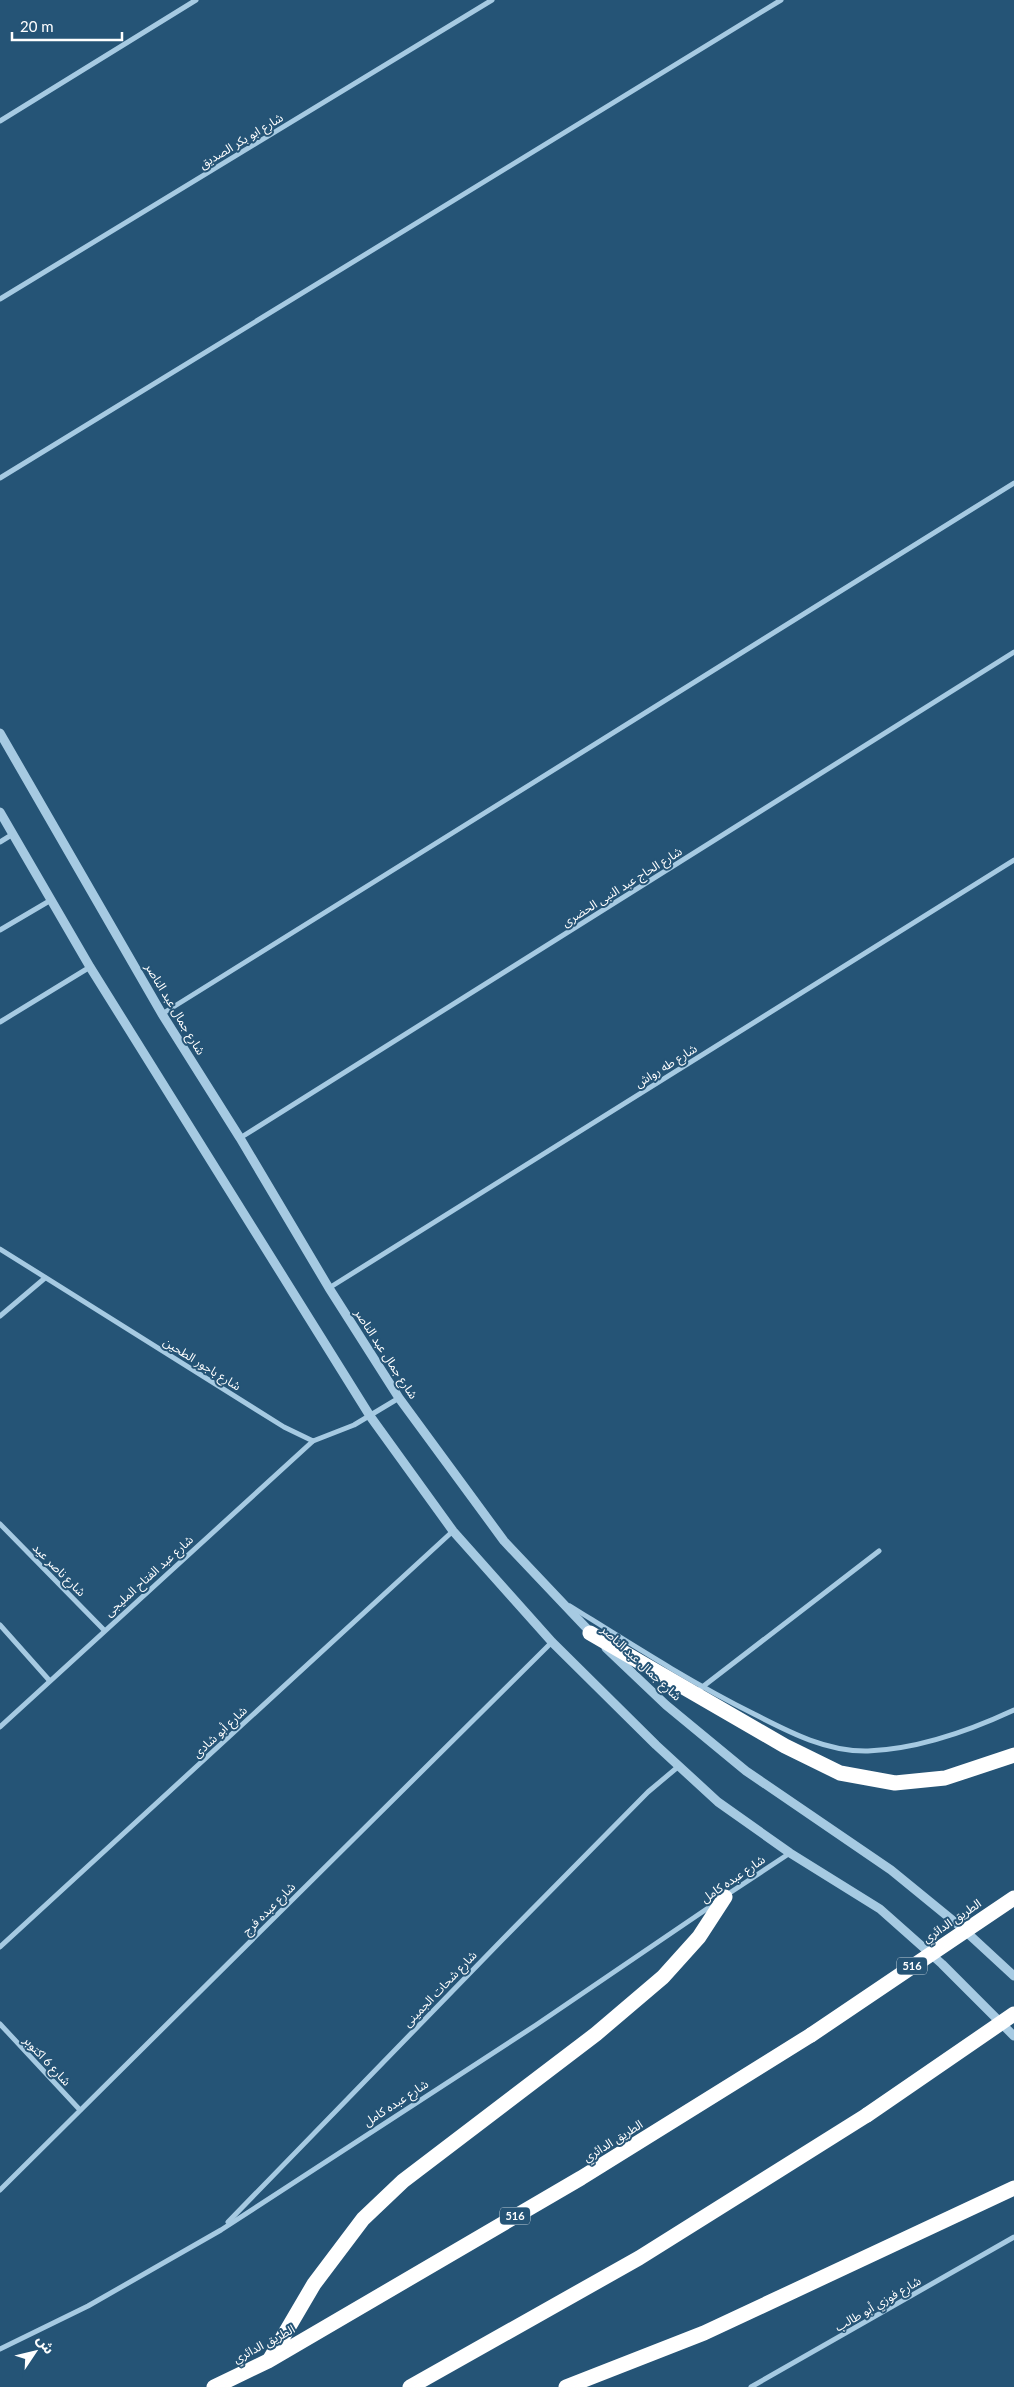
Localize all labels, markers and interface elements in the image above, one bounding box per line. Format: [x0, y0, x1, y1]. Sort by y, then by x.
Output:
scale bar [12, 10, 122, 42]
text: 20 m [20, 17, 54, 35]
street label: شارع ابو بكر الصديق [196, 110, 287, 173]
street label: شارع الحاج عبد النبى الحضرى [559, 843, 686, 931]
street label: شارع جمال عبد الناصر [140, 959, 209, 1058]
street label: شارع طه رواش [632, 1041, 701, 1092]
street label: شارع جمال عبد الناصر [350, 1305, 421, 1403]
street label: شارع باجور الطحين [160, 1334, 244, 1395]
street label: شارع عبد الفتاح المليجى [101, 1532, 197, 1621]
street label: شارع ناصر عيد [28, 1540, 89, 1601]
street label: شارع جمال عبد الناصر [596, 1621, 685, 1705]
street label: شارع أبو شادى [189, 1703, 251, 1762]
street label: شارع عبده كامل [698, 1852, 769, 1907]
street label: شارع عبده فرج [239, 1879, 300, 1940]
street label: الطريق الدائري [920, 1895, 986, 1948]
street label: شارع شحات الجمينى [400, 1947, 481, 2031]
road number: 516 [897, 1958, 927, 1974]
street label: شارع 6 اكتوبر [18, 2032, 74, 2090]
street label: شارع عبده كامل [360, 2076, 432, 2131]
street label: الطريق الدائري [580, 2116, 647, 2167]
road number: 516 [500, 2208, 530, 2224]
street label: شارع فوزي أبو طالب [832, 2273, 925, 2337]
street label: الطريق الدائري [230, 2321, 299, 2368]
north arrow [10, 2327, 60, 2377]
text: ش [34, 2332, 59, 2357]

